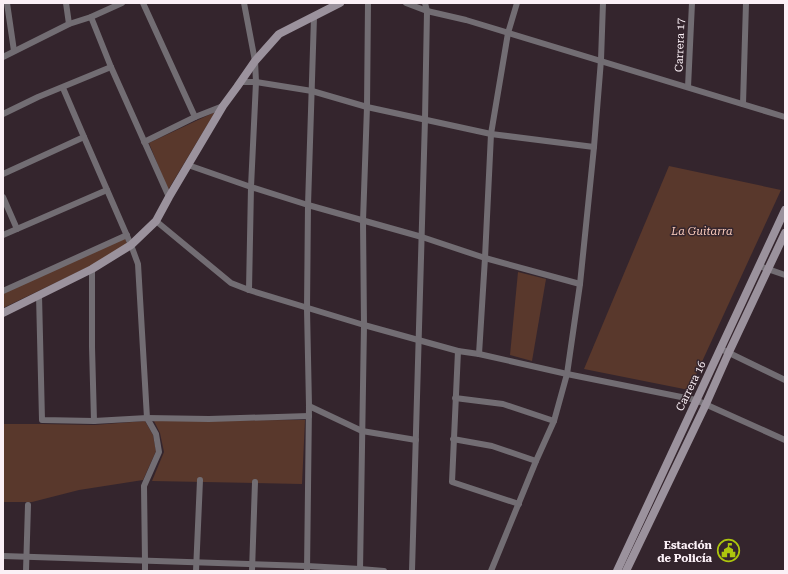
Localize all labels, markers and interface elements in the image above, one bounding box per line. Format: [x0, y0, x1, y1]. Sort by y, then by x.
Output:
street label: Carrera 17 [673, 18, 687, 72]
park label: La Guitarra [670, 225, 733, 238]
street label: Carrera 16 [673, 359, 709, 413]
public building icon: Estación de Policía [715, 538, 741, 564]
place label: Estación de Policía [657, 539, 713, 565]

